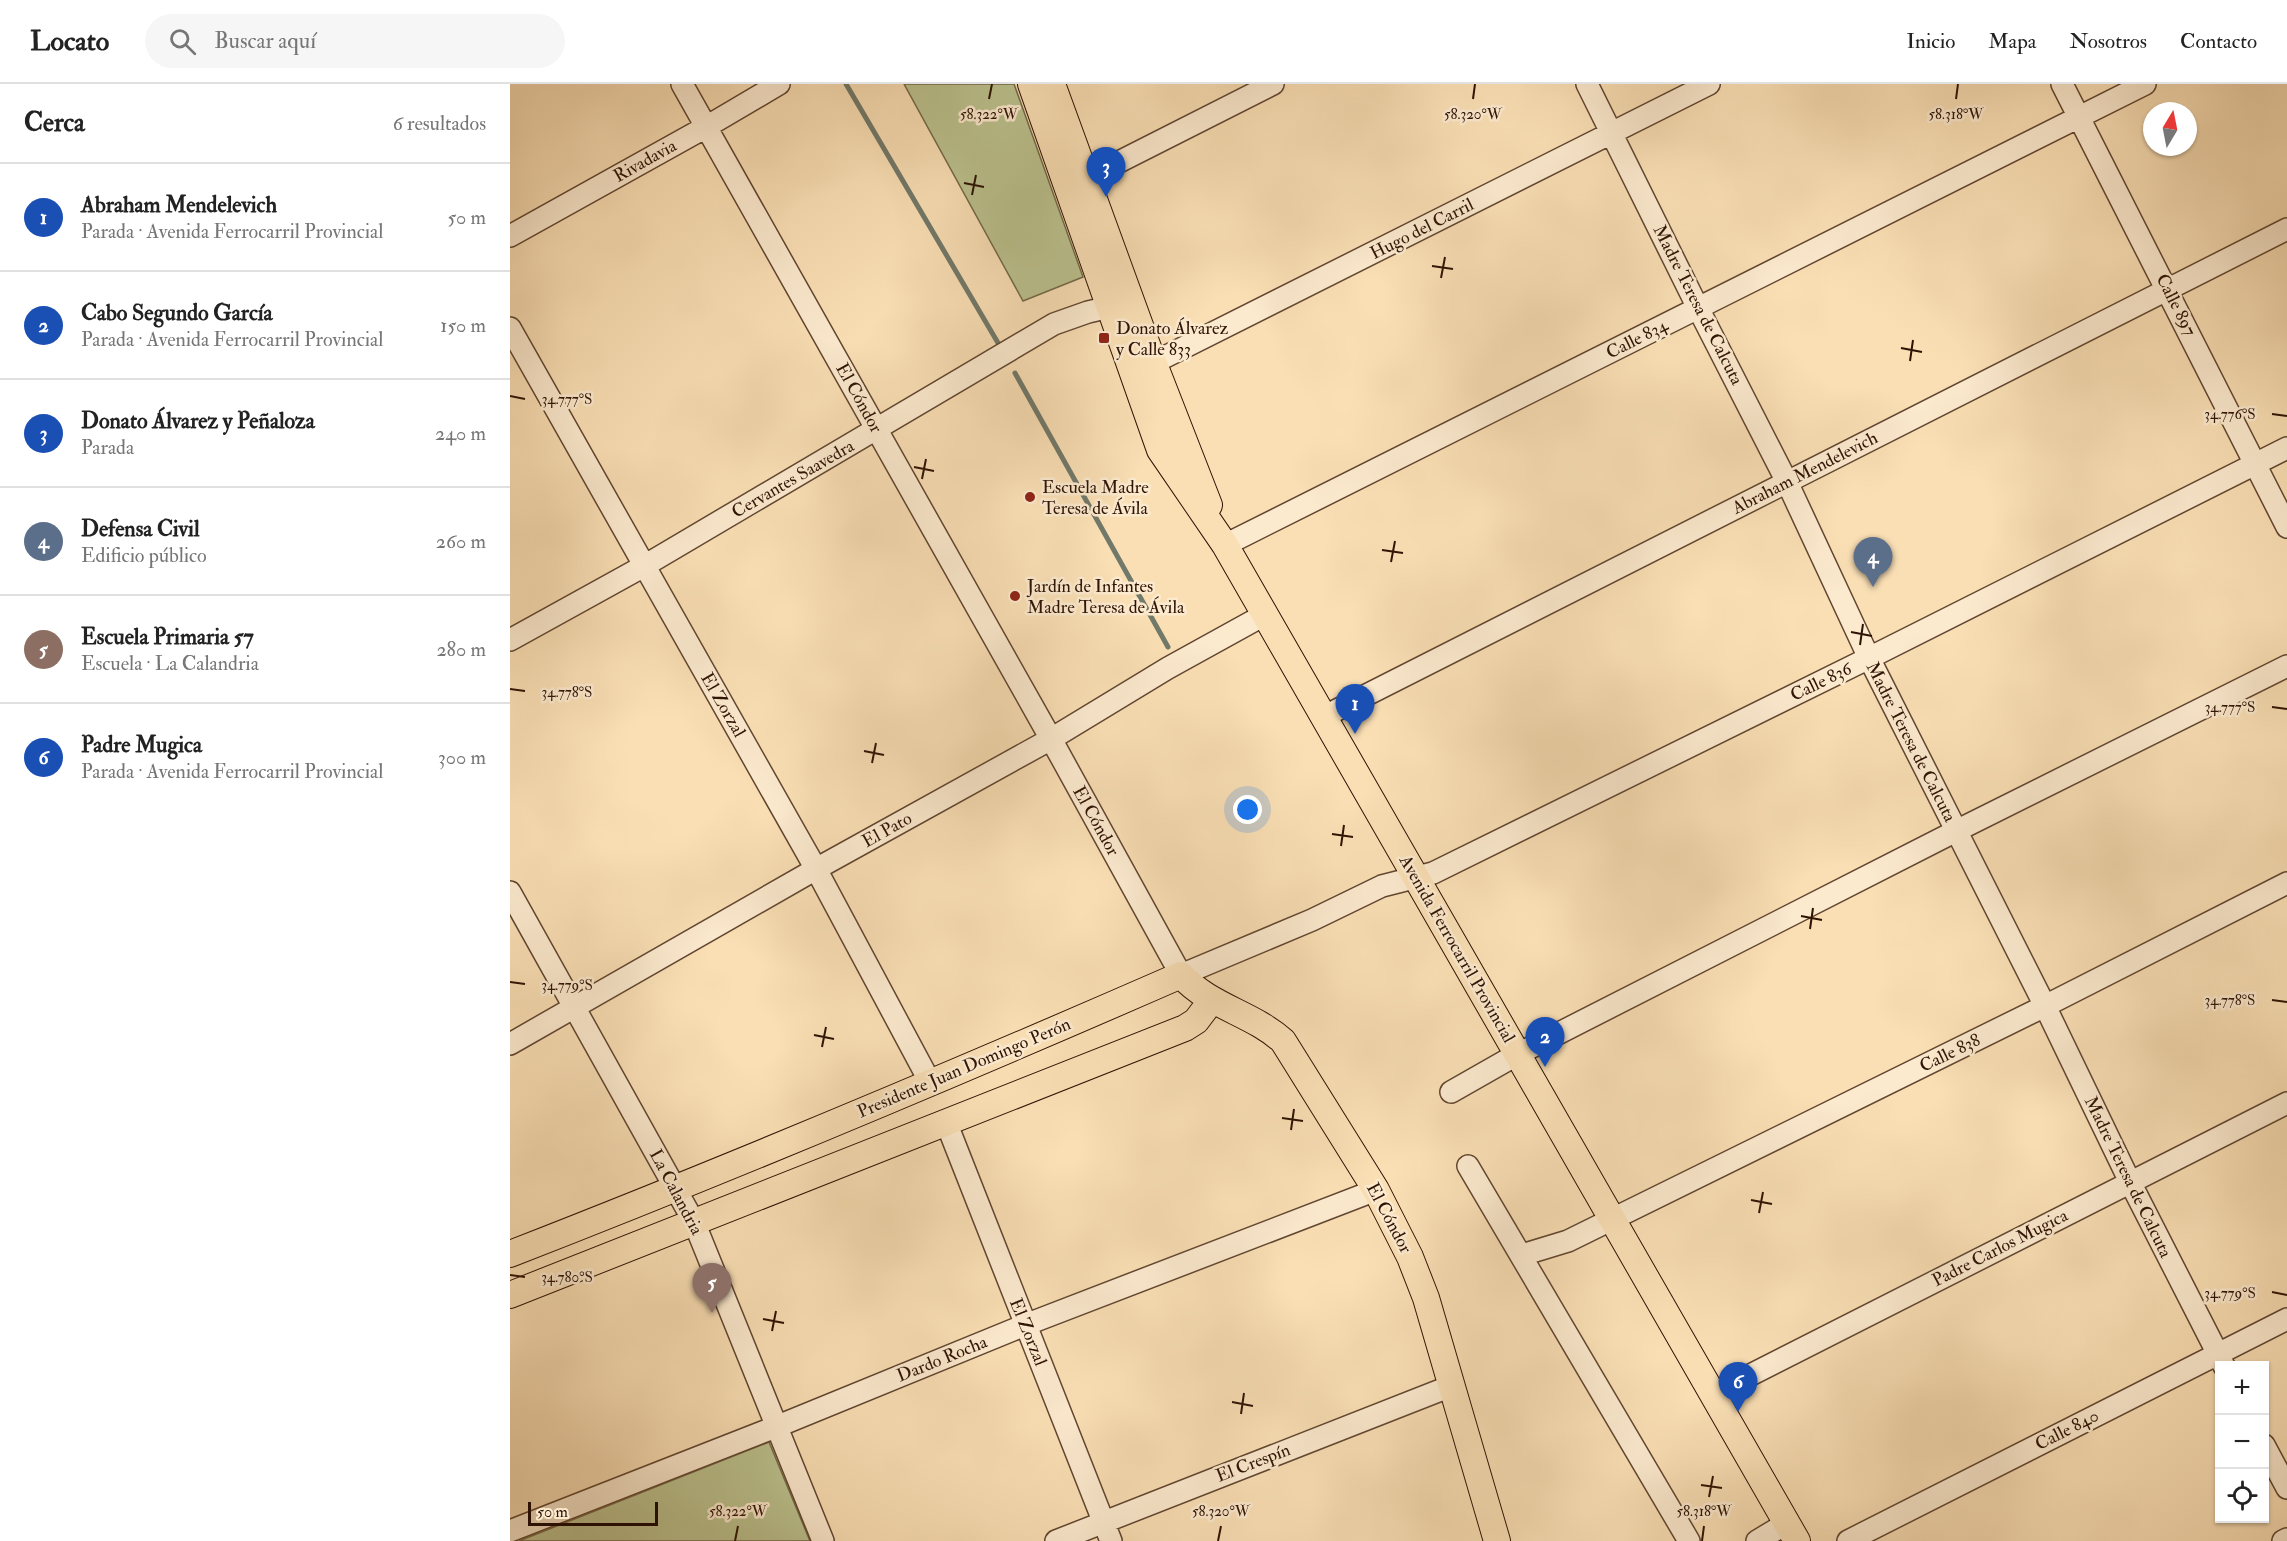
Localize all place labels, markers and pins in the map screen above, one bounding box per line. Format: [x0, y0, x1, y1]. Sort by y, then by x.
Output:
pin: 3 [1086, 147, 1126, 197]
place label: Donato Álvarez y Calle 833 [1116, 317, 1228, 361]
marker: Donato Álvarez y Calle 833 [1097, 331, 1111, 345]
place label: Escuela Madre Teresa de Ávila [1042, 476, 1149, 520]
marker: Escuela Madre Teresa de Ávila [1023, 490, 1037, 504]
pin: 4 [1854, 538, 1892, 587]
place label: Jardín de Infantes Madre Teresa de Ávila [1026, 575, 1185, 619]
marker: Jardín de Infantes Madre Teresa de Ávila [1008, 589, 1022, 603]
pin: 1 [1336, 684, 1374, 734]
pin: 2 [1526, 1018, 1564, 1067]
pin: 5 [692, 1264, 732, 1313]
pin: 6 [1718, 1362, 1758, 1412]

